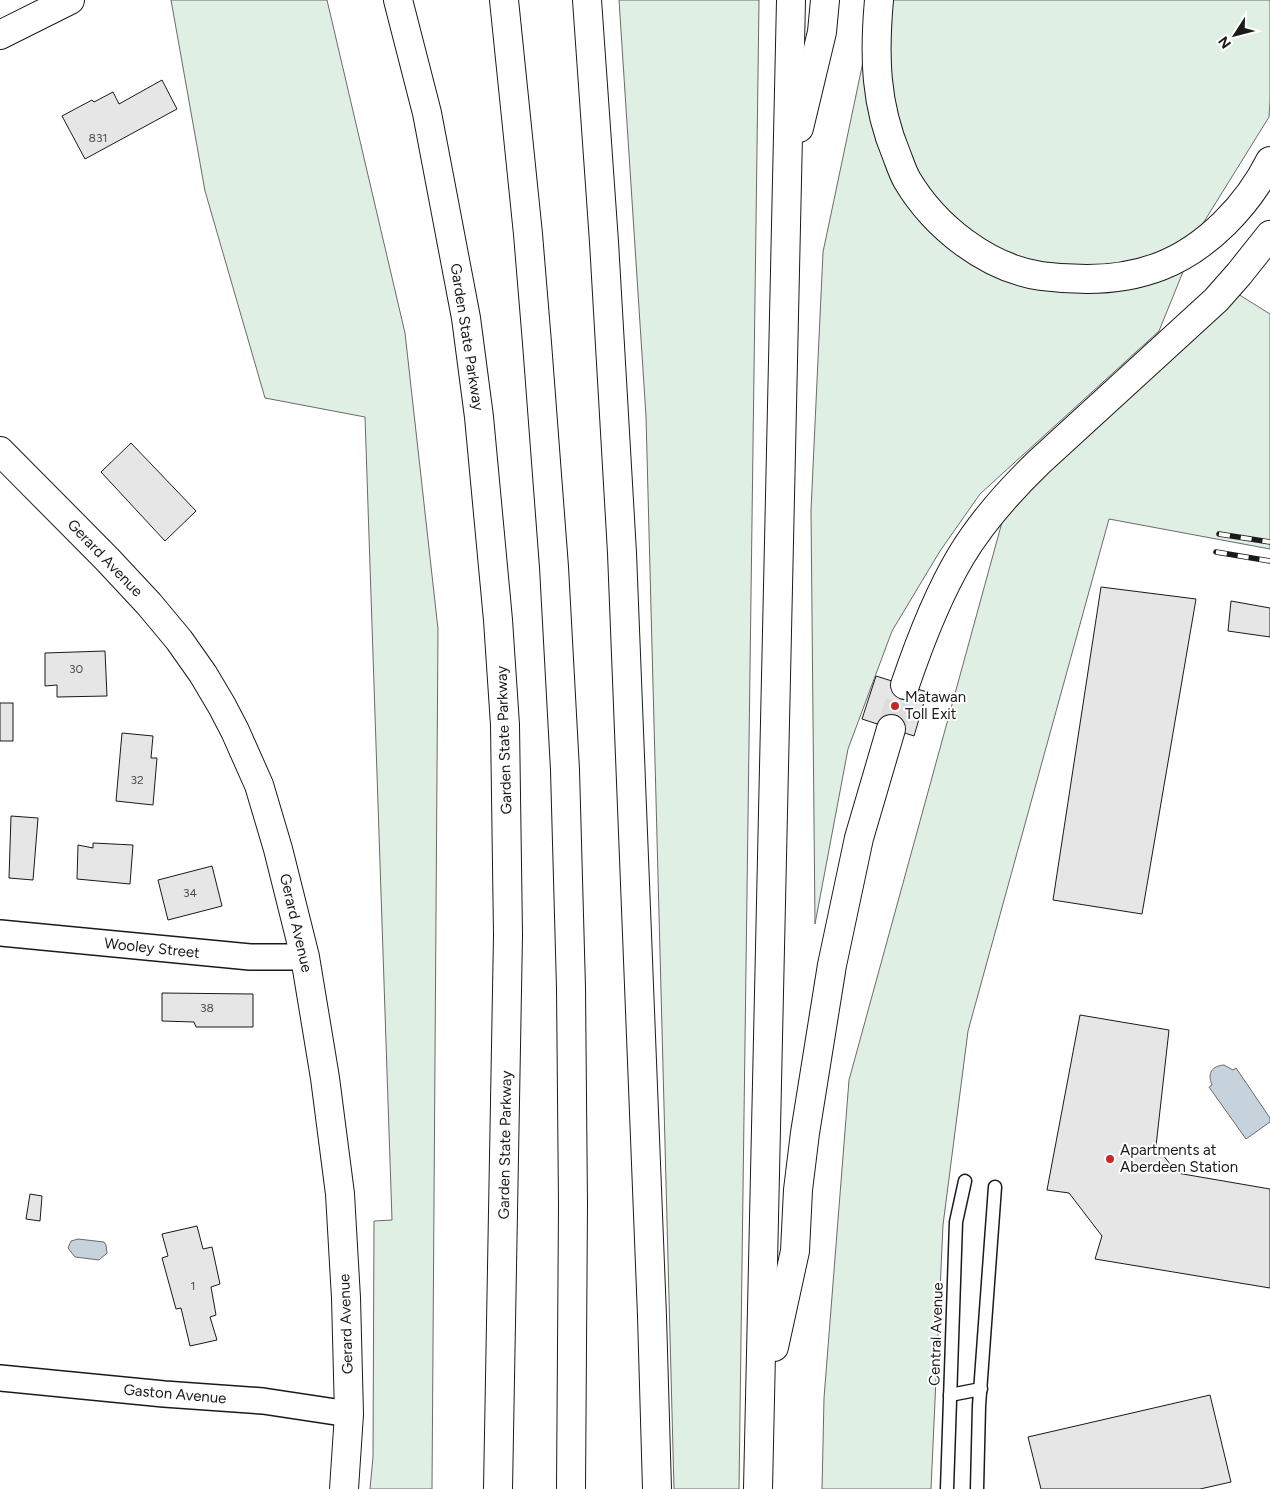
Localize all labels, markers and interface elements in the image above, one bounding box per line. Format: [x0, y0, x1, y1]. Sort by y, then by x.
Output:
north arrow [1210, 10, 1260, 60]
text: N [1215, 33, 1235, 52]
house number: 831 [89, 131, 107, 145]
street label: Garden State Parkway [446, 262, 488, 412]
street label: Gerard Avenue [64, 516, 146, 600]
house number: 30 [69, 662, 83, 676]
street label: Garden State Parkway [492, 665, 516, 815]
place label: Matawan Toll Exit [905, 688, 966, 723]
marker: Matawan Toll Exit [889, 700, 901, 712]
house number: 32 [130, 773, 144, 787]
street label: Gerard Avenue [276, 872, 316, 974]
house number: 34 [183, 886, 198, 900]
street label: Wooley Street [103, 934, 201, 962]
house number: 38 [200, 1001, 214, 1015]
street label: Garden State Parkway [495, 1070, 515, 1220]
place label: Apartments at Aberdeen Station [1120, 1141, 1238, 1176]
marker: Apartments at Aberdeen Station [1104, 1153, 1116, 1165]
street label: Gerard Avenue [335, 1273, 357, 1375]
house number: 1 [191, 1279, 195, 1293]
street label: Central Avenue [925, 1282, 947, 1386]
street label: Gaston Avenue [123, 1381, 227, 1407]

